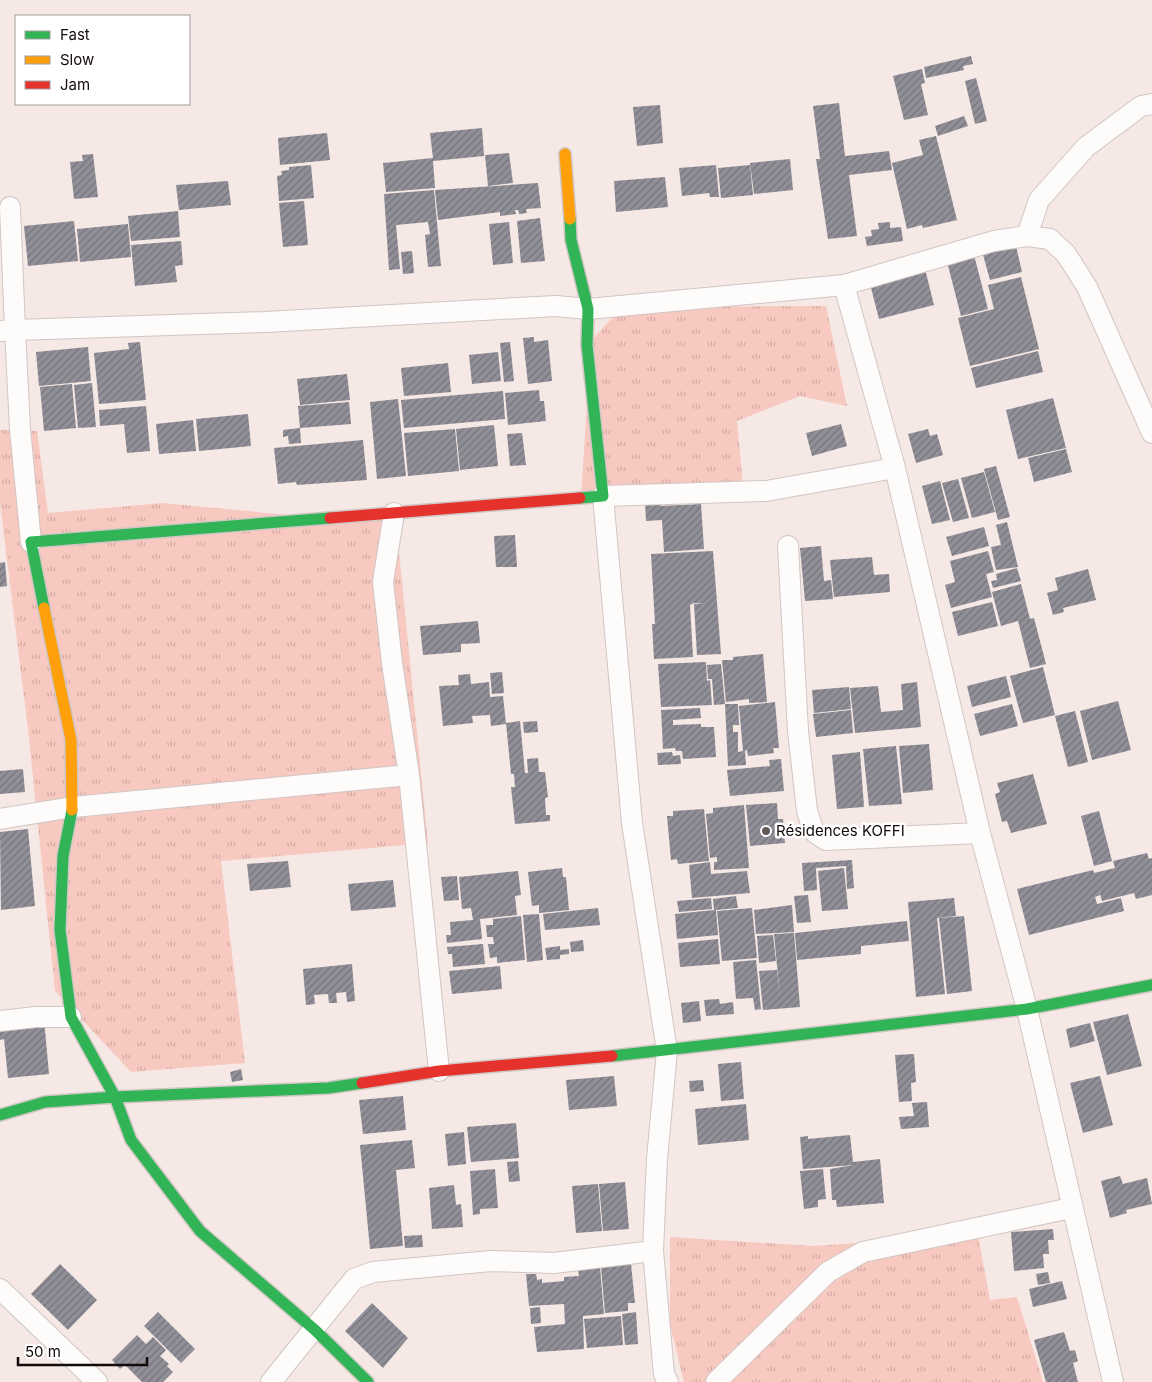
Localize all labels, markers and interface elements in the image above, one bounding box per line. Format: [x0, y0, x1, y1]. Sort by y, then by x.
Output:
legend [15, 15, 190, 105]
text: Fast [60, 25, 90, 44]
text: Slow [60, 50, 94, 69]
text: Jam [60, 75, 90, 94]
place label: Résidences KOFFI [776, 821, 905, 840]
marker: Résidences KOFFI [760, 825, 772, 837]
scale bar [18, 1334, 146, 1366]
text: 50 m [25, 1342, 61, 1361]

